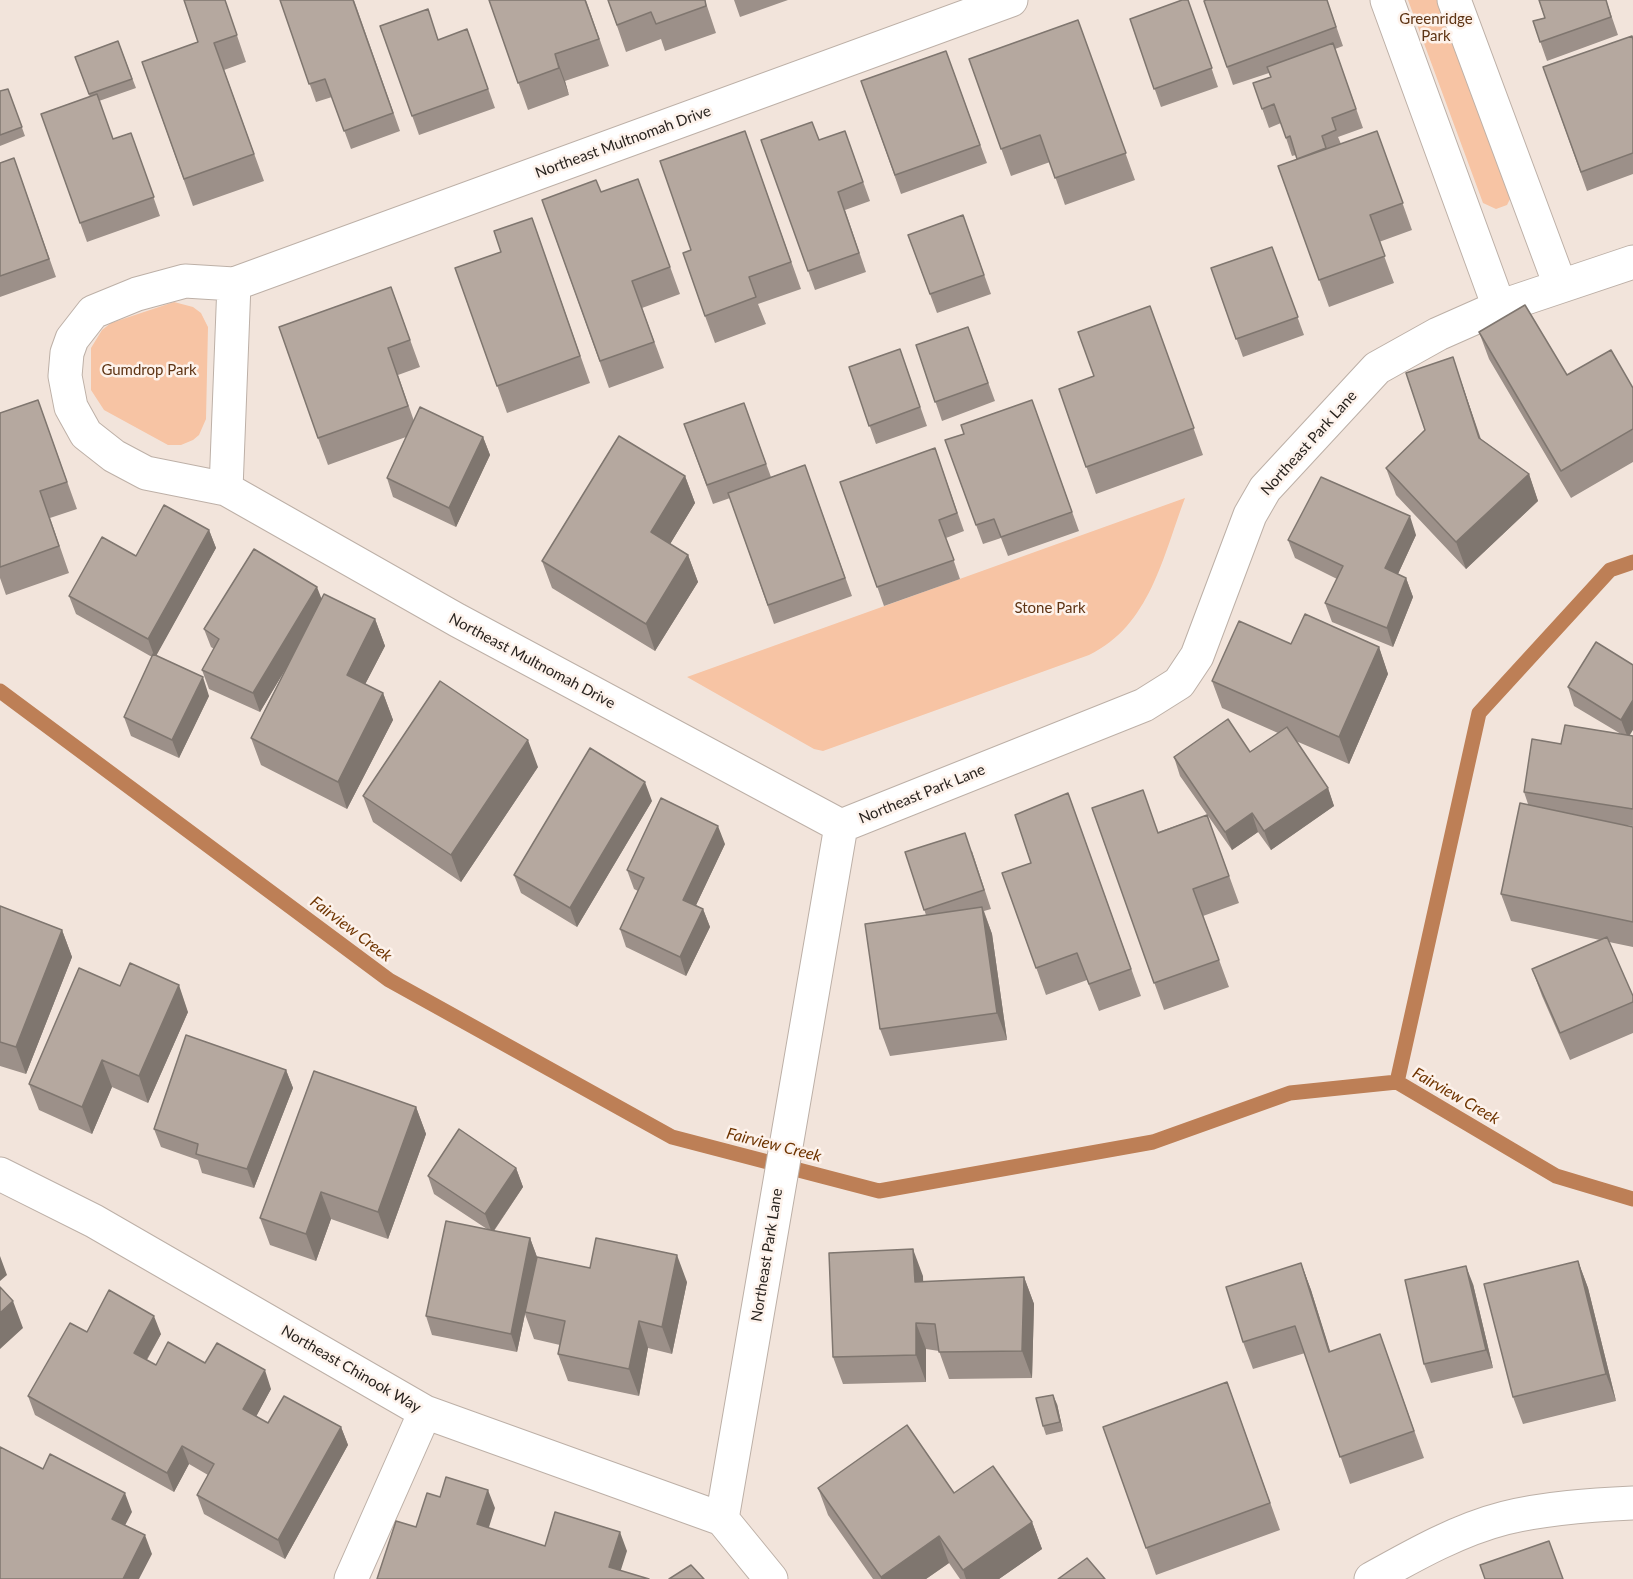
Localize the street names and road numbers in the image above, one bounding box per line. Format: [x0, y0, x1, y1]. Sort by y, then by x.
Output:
street label: Northeast Multnomah Drive [533, 102, 713, 182]
street label: Northeast Park Lane [1257, 387, 1361, 499]
street label: Northeast Multnomah Drive [446, 609, 618, 713]
street label: Northeast Park Lane [856, 760, 988, 828]
street label: Northeast Park Lane [748, 1187, 786, 1323]
street label: Northeast Chinook Way [278, 1322, 424, 1416]

